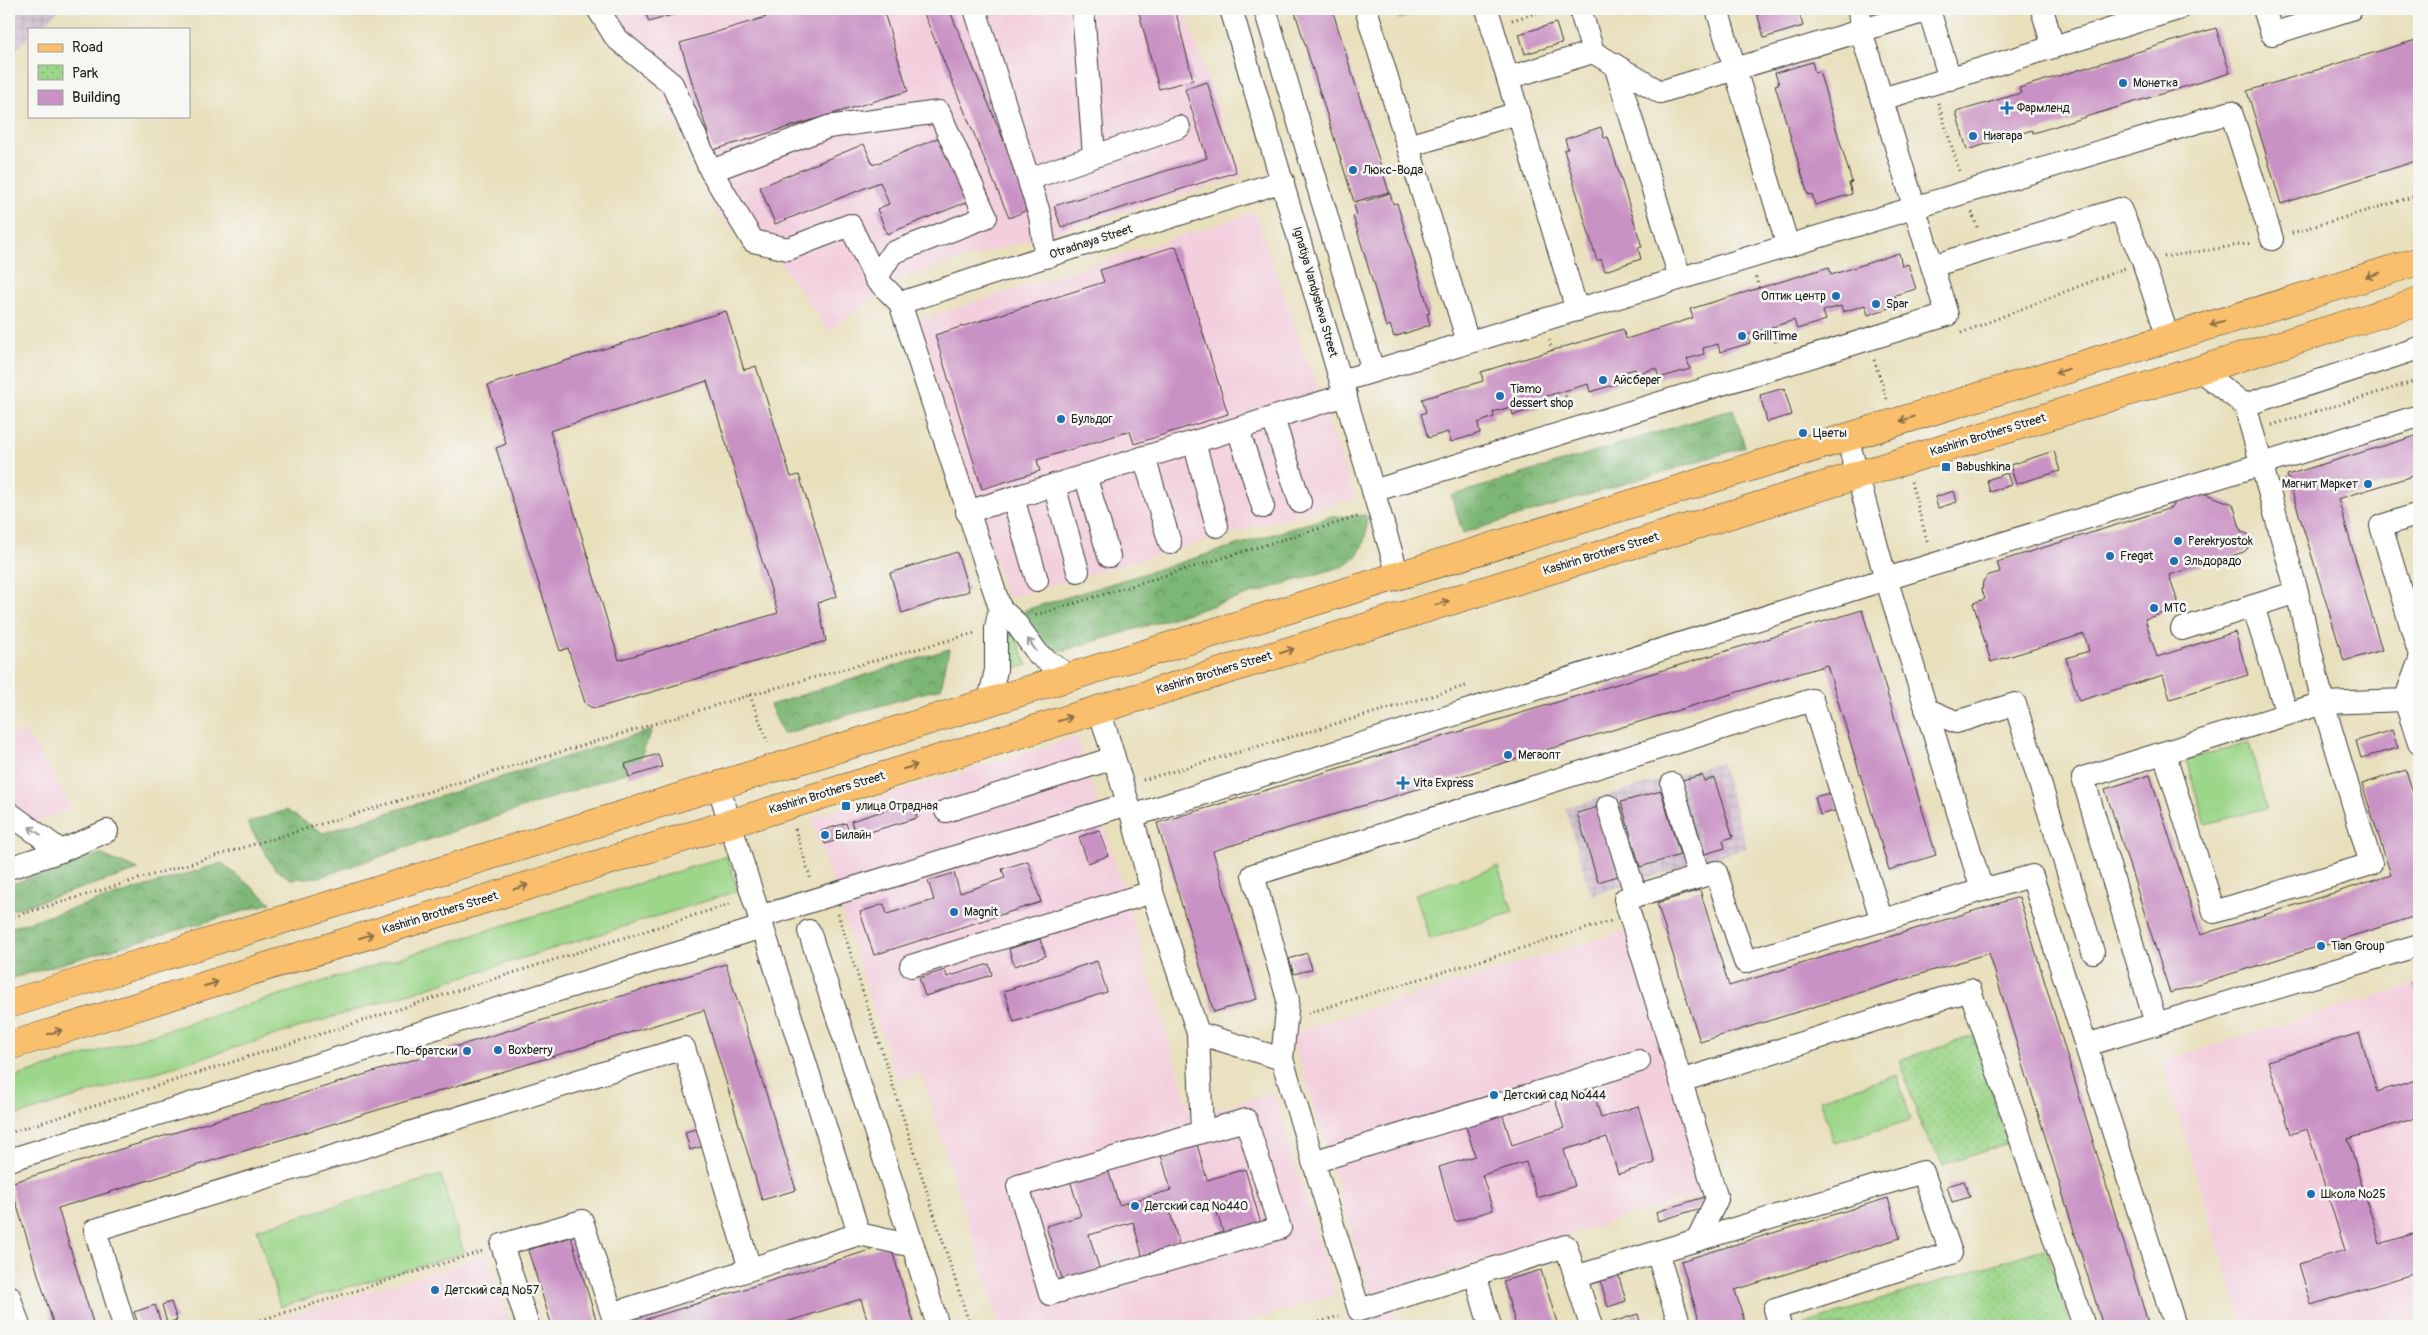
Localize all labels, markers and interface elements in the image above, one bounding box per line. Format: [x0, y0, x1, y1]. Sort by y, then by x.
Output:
legend [28, 28, 190, 118]
text: Road [72, 38, 103, 57]
text: Park [72, 64, 99, 83]
place label: Монетка [2133, 76, 2178, 91]
marker: Монетка [2117, 77, 2129, 89]
text: Building [72, 88, 120, 107]
place label: Фармленд [2017, 101, 2070, 116]
marker: Фармленд [2001, 102, 2013, 114]
place label: Ниагара [1983, 129, 2023, 144]
marker: Ниагара [1967, 130, 1979, 142]
place label: Люкс-Вода [1362, 163, 1423, 178]
marker: Люкс-Вода [1347, 164, 1359, 176]
street label: Otradnaya Street [1048, 221, 1135, 262]
street label: Ignatiya Vandysheva Street [1289, 225, 1341, 359]
one-way arrow [2365, 271, 2381, 280]
place label: Оптик центр [1761, 289, 1826, 304]
marker: Оптик центр [1830, 290, 1842, 302]
place label: Spar [1886, 297, 1909, 312]
marker: Spar [1870, 298, 1882, 310]
one-way arrow [2210, 318, 2226, 328]
place label: GrillTime [1752, 329, 1797, 344]
marker: GrillTime [1736, 330, 1748, 342]
one-way arrow [2054, 366, 2070, 376]
place label: Айсберег [1613, 373, 1661, 388]
marker: Айсберег [1597, 374, 1609, 386]
place label: Tiamo dessert shop [1510, 382, 1574, 411]
marker: Tiamo dessert shop [1494, 390, 1506, 402]
street label: Kashirin Brothers Street [1928, 410, 2048, 460]
place label: Бульдог [1071, 412, 1113, 427]
marker: Бульдог [1055, 413, 1067, 425]
one-way arrow [1899, 414, 1915, 424]
place label: Цветы [1813, 426, 1847, 441]
marker: Цветы [1797, 427, 1809, 439]
place label: Babushkina [1956, 460, 2011, 475]
marker: Babushkina [1940, 461, 1952, 473]
place label: Магнит Маркет [2282, 477, 2358, 492]
marker: Магнит Маркет [2362, 478, 2374, 490]
street label: Kashirin Brothers Street [1541, 529, 1661, 579]
place label: Perekryostok [2188, 534, 2253, 549]
marker: Perekryostok [2172, 535, 2184, 547]
place label: Fregat [2120, 549, 2153, 564]
marker: Fregat [2104, 550, 2116, 562]
place label: Эльдорадо [2184, 554, 2242, 569]
marker: Эльдорадо [2168, 555, 2180, 567]
one-way arrow [1434, 598, 1450, 607]
place label: МТС [2164, 601, 2187, 616]
marker: МТС [2148, 602, 2160, 614]
one-way arrow [1027, 638, 1037, 652]
one-way arrow [1279, 645, 1295, 655]
street label: Kashirin Brothers Street [1154, 648, 1274, 698]
one-way arrow [1057, 714, 1073, 724]
place label: Мегаопт [1518, 748, 1561, 763]
marker: Мегаопт [1502, 749, 1514, 761]
one-way arrow [901, 762, 917, 772]
street label: Kashirin Brothers Street [767, 768, 887, 818]
place label: Vita Express [1413, 776, 1474, 791]
marker: Vita Express [1397, 777, 1409, 789]
place label: улица Отрадная [855, 799, 938, 814]
marker: улица Отрадная [840, 800, 852, 812]
one-way arrow [29, 826, 43, 836]
place label: Билайн [835, 828, 871, 843]
marker: Билайн [819, 829, 831, 841]
one-way arrow [513, 882, 529, 892]
street label: Kashirin Brothers Street [380, 888, 500, 938]
place label: Magnit [964, 905, 998, 920]
marker: Magnit [948, 906, 960, 918]
one-way arrow [358, 930, 374, 940]
place label: Tian Group [2331, 939, 2385, 954]
marker: Tian Group [2315, 940, 2327, 952]
one-way arrow [202, 978, 218, 988]
one-way arrow [47, 1026, 63, 1036]
place label: Boxberry [508, 1043, 553, 1058]
place label: По-братски [396, 1044, 458, 1059]
marker: Boxberry [492, 1044, 504, 1056]
marker: По-братски [461, 1045, 473, 1057]
place label: Детский сад №444 [1503, 1088, 1606, 1103]
marker: Детский сад №444 [1488, 1089, 1500, 1101]
place label: Школа №25 [2321, 1187, 2386, 1202]
marker: Школа №25 [2305, 1188, 2317, 1200]
place label: Детский сад №440 [1144, 1199, 1248, 1214]
marker: Детский сад №440 [1129, 1200, 1141, 1212]
place label: Детский сад №57 [444, 1283, 540, 1298]
marker: Детский сад №57 [429, 1284, 441, 1296]

